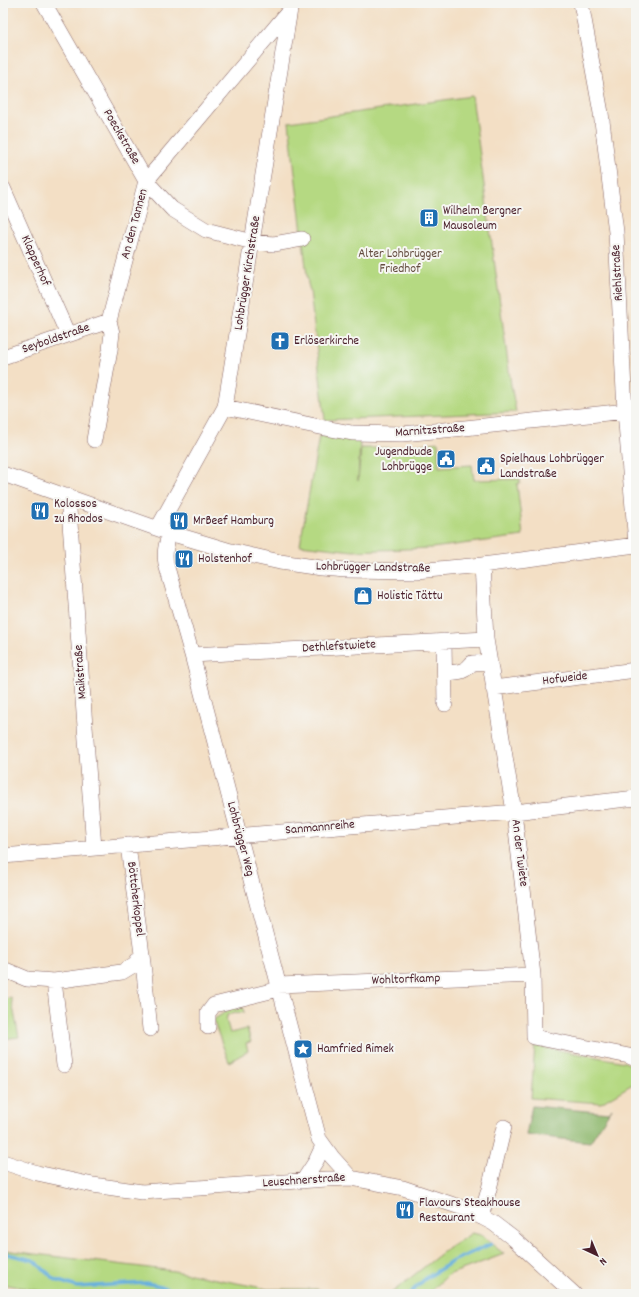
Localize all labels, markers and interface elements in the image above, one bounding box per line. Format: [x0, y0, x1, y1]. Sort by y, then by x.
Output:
street label: Poeckstraße [98, 106, 145, 168]
street label: An den Tannen [117, 187, 153, 261]
place label: Wilhelm Bergner Mausoleum [443, 202, 522, 236]
building icon: Wilhelm Bergner Mausoleum [418, 207, 440, 229]
street label: Lohbrügger Kirchstraße [230, 214, 266, 332]
street label: Klapperhof [15, 232, 55, 290]
street label: Riehlstraße [607, 244, 629, 302]
park label: Alter Lohbrügger Friedhof [358, 245, 442, 279]
street label: Seyboldstraße [20, 318, 93, 359]
church icon: Erlöserkirche [269, 330, 291, 352]
place label: Erlöserkirche [294, 332, 359, 351]
street label: Marnitzstraße [395, 419, 466, 443]
place label: Jugendbude Lohbrügge [375, 443, 432, 477]
public building icon: Jugendbude Lohbrügge [435, 448, 457, 470]
place label: Spielhaus Lohbrügger Landstraße [500, 450, 604, 484]
public building icon: Spielhaus Lohbrügger Landstraße [475, 455, 497, 477]
place label: Kolossos zu Rhodos [54, 495, 103, 529]
restaurant icon: Kolossos zu Rhodos [29, 500, 51, 522]
restaurant icon: MrBeef Hamburg [168, 510, 190, 532]
place label: MrBeef Hamburg [193, 512, 274, 531]
restaurant icon: Holstenhof [173, 548, 195, 570]
place label: Holstenhof [198, 550, 252, 569]
street label: Lohbrügger Landstraße [316, 558, 431, 579]
shop icon: Holistic Tättu [352, 585, 374, 607]
place label: Holistic Tättu [377, 587, 443, 606]
street label: Dethlefstwiete [302, 636, 377, 658]
street label: Maikstraße [70, 644, 92, 700]
street label: Hofweide [541, 667, 589, 691]
street label: Lohbrügger Weg [221, 799, 259, 879]
street label: Sanmannreihe [285, 815, 356, 840]
street label: An der Twiete [505, 818, 533, 888]
street label: Böttcherkoppel [121, 861, 149, 937]
street label: Wohltorfkamp [371, 969, 441, 991]
place icon: Hamfried Rimek [292, 1038, 314, 1060]
place label: Hamfried Rimek [317, 1040, 394, 1059]
street label: Leuschnerstraße [262, 1169, 346, 1193]
place label: Flavours Steakhouse Restaurant [419, 1194, 521, 1228]
restaurant icon: Flavours Steakhouse Restaurant [394, 1199, 416, 1221]
north arrow [577, 1235, 617, 1275]
text: N [595, 1253, 610, 1269]

